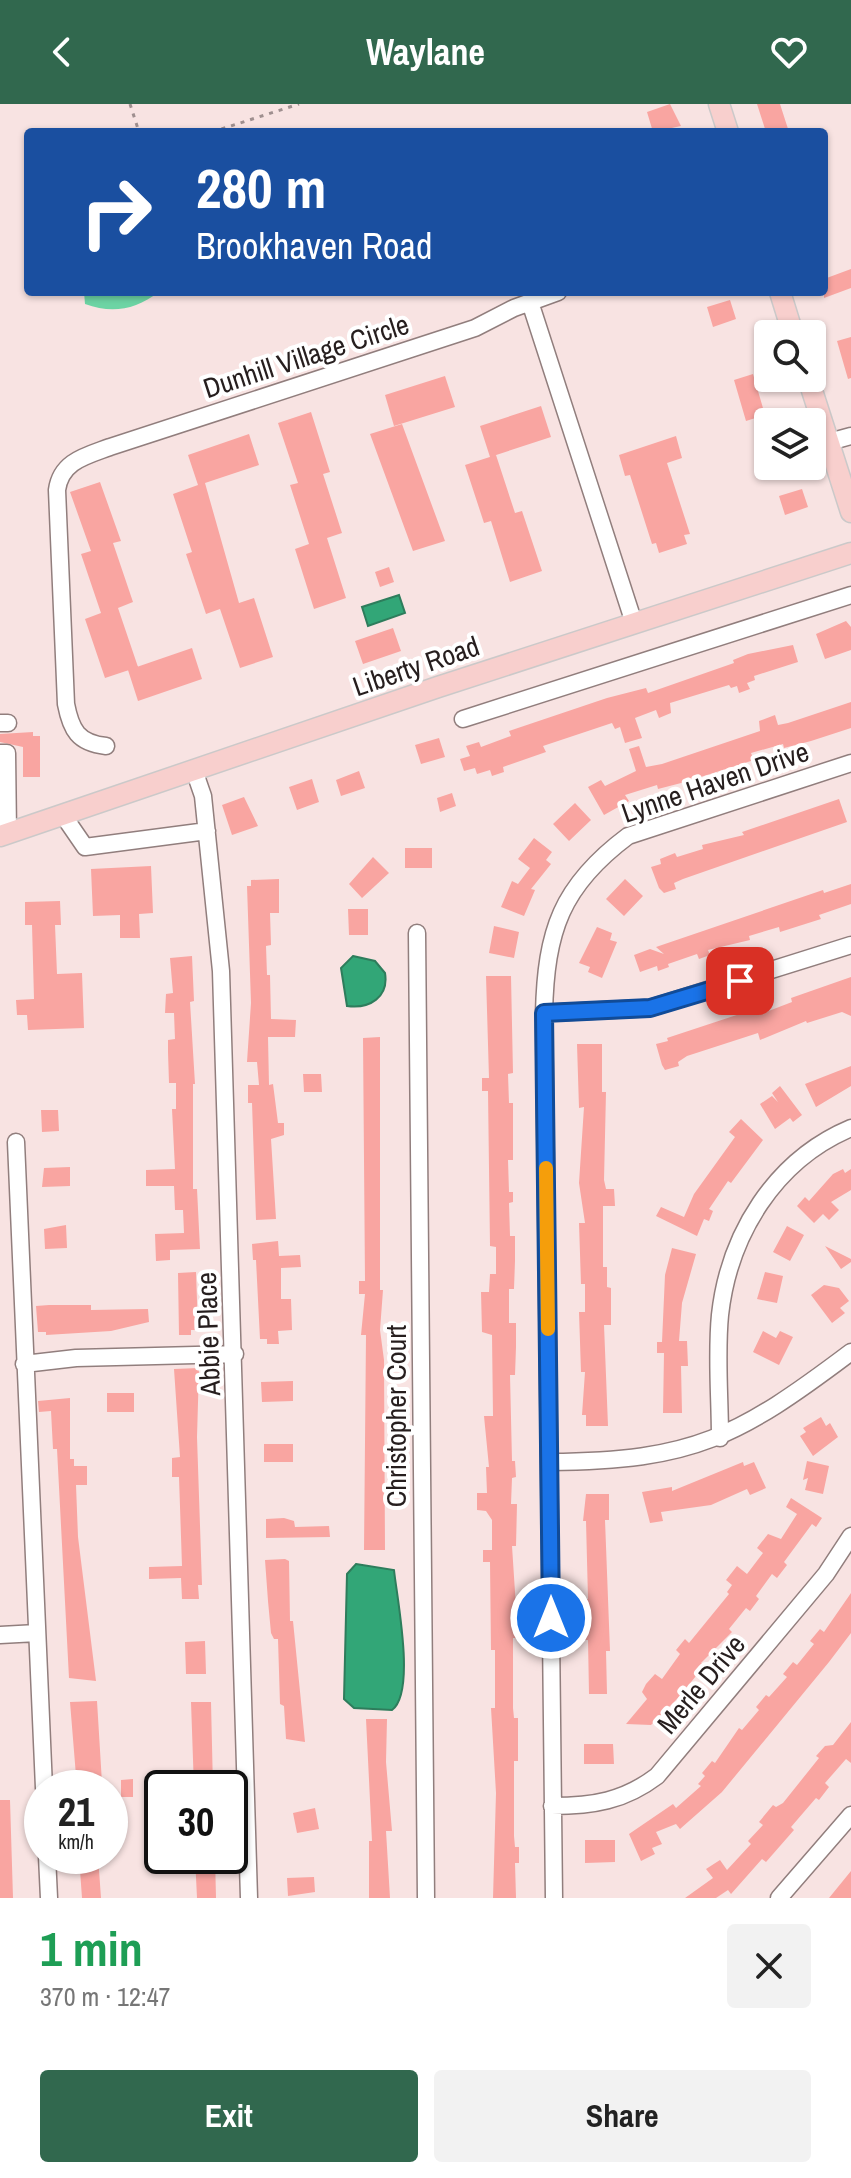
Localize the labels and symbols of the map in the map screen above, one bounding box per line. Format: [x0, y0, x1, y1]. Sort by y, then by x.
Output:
street label: Dunhill Village Circle [198, 305, 414, 407]
street label: Liberty Road [348, 627, 484, 705]
street label: Lynne Haven Drive [616, 732, 814, 832]
pin [706, 947, 774, 1015]
street label: Abbie Place [187, 1271, 229, 1398]
street label: Christopher Court [377, 1325, 415, 1507]
position arrow [509, 1576, 593, 1660]
street label: Merle Drive [648, 1626, 754, 1742]
speed limit sign: 30 [144, 1770, 248, 1874]

